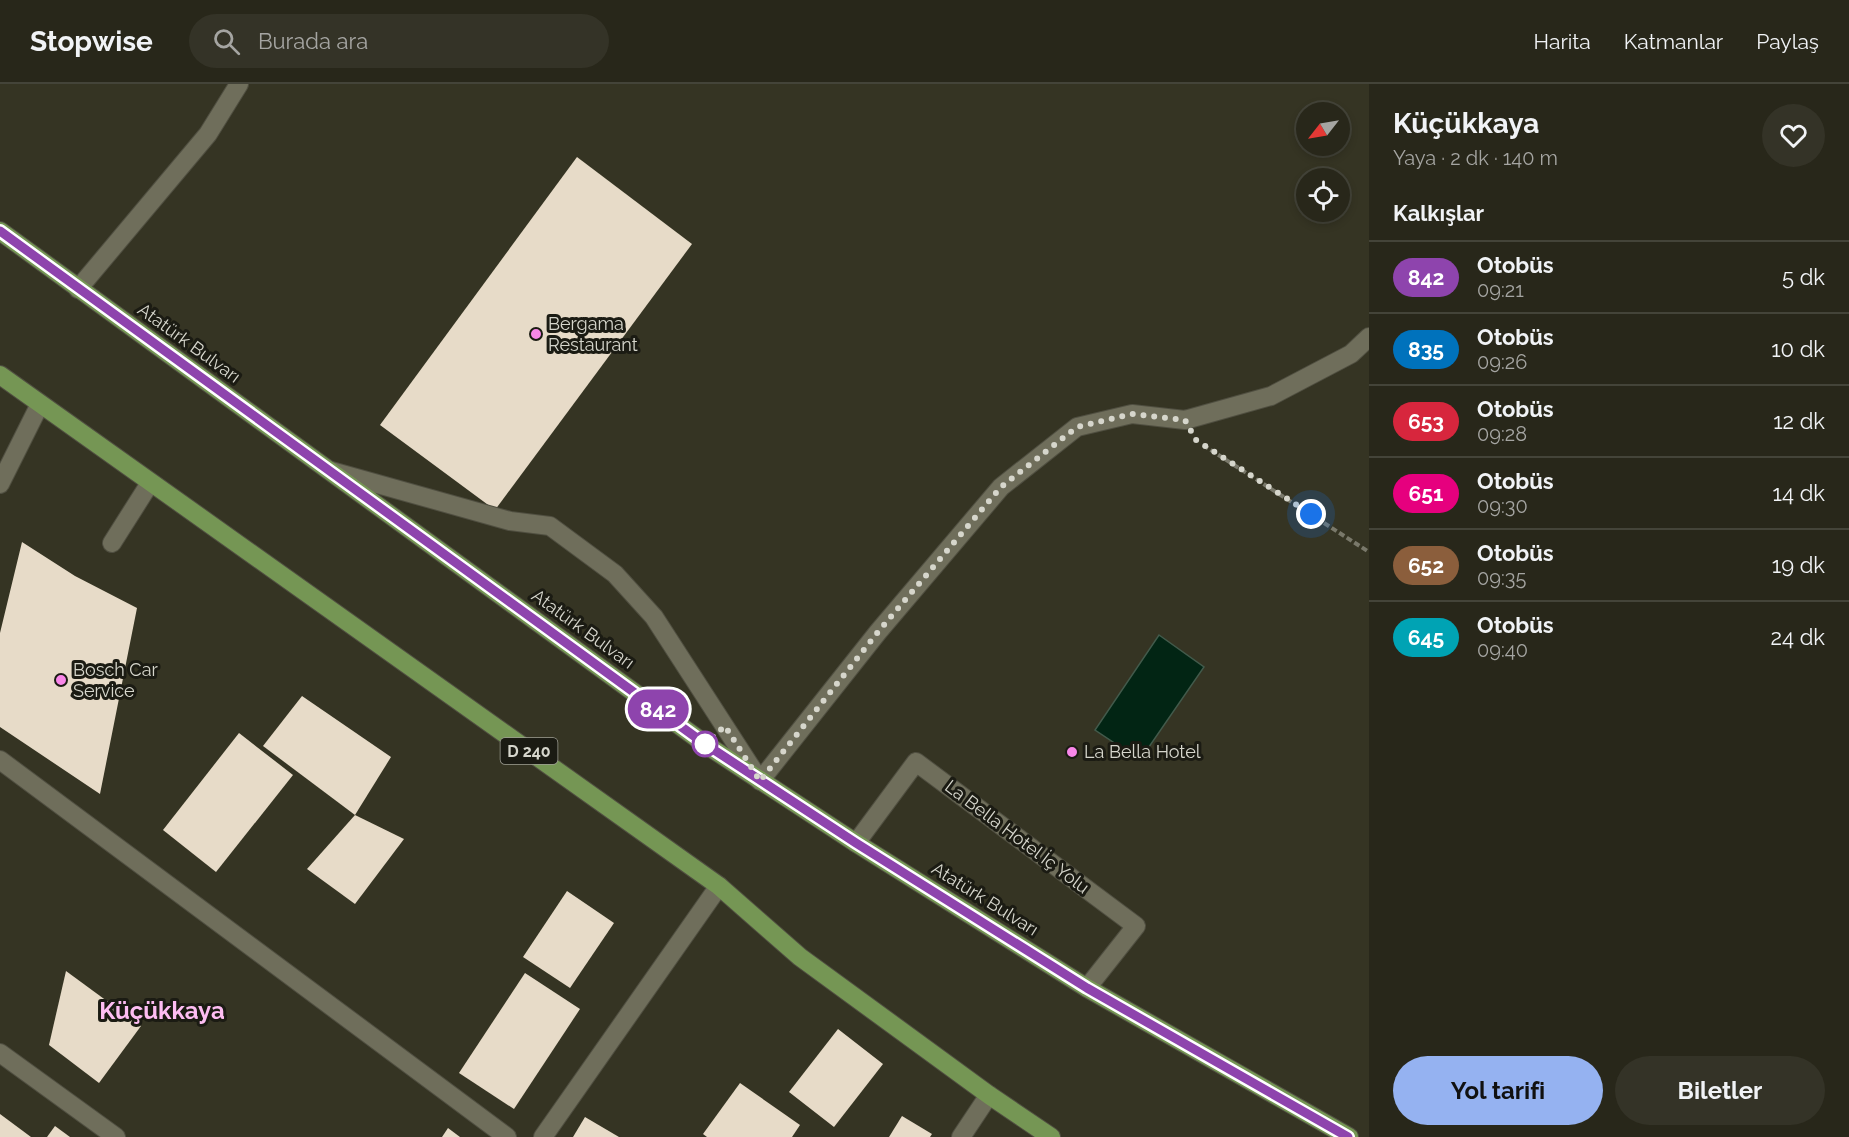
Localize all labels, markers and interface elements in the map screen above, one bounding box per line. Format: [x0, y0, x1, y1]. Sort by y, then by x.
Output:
search box [189, 14, 609, 68]
text: Stopwise [30, 25, 153, 58]
icon: search [210, 25, 243, 58]
text: Burada ara [258, 28, 368, 54]
text: Harita [1534, 29, 1591, 54]
text: Katmanlar [1624, 29, 1723, 54]
text: Paylaş [1756, 29, 1819, 54]
north arrow [1296, 102, 1350, 156]
map controls [1296, 102, 1350, 222]
button: heart [1762, 104, 1825, 167]
text: Küçükkaya [1393, 107, 1539, 140]
text: Yaya · 2 dk · 140 m [1393, 146, 1558, 170]
button: locate [1296, 168, 1350, 222]
text: Kalkışlar [1393, 200, 1484, 226]
text: Otobüs [1477, 252, 1554, 278]
text: 5 dk [1782, 264, 1825, 290]
text: 842 [1408, 265, 1444, 290]
text: 09:21 [1477, 278, 1524, 302]
street label: Atatürk Bulvarı [134, 298, 245, 387]
place label: Bergama Restaurant [548, 313, 638, 355]
text: Otobüs [1477, 324, 1554, 350]
marker: Bergama Restaurant [529, 327, 543, 341]
text: 10 dk [1771, 336, 1825, 362]
text: 835 [1408, 337, 1444, 362]
text: 09:26 [1477, 350, 1527, 374]
text: Otobüs [1477, 396, 1554, 422]
text: 12 dk [1773, 408, 1825, 434]
text: 653 [1408, 409, 1444, 434]
text: 09:28 [1477, 422, 1527, 446]
text: Otobüs [1477, 468, 1554, 494]
text: 14 dk [1773, 480, 1825, 506]
text: 651 [1409, 481, 1443, 506]
text: 09:30 [1477, 494, 1528, 518]
your location [1296, 499, 1326, 529]
text: Otobüs [1477, 540, 1554, 566]
text: 19 dk [1772, 552, 1825, 578]
text: 652 [1408, 553, 1444, 578]
text: 09:35 [1477, 566, 1526, 590]
street label: Atatürk Bulvarı [528, 584, 639, 673]
text: Otobüs [1477, 612, 1554, 638]
text: 24 dk [1771, 624, 1825, 650]
text: 645 [1408, 625, 1444, 650]
text: 09:40 [1477, 638, 1528, 662]
place label: Bosch Car Service [73, 659, 159, 701]
marker: Bosch Car Service [54, 673, 68, 687]
line badge: 842 [624, 690, 692, 728]
text: 842 [640, 697, 676, 722]
unlabelled marker [692, 731, 718, 757]
road number: D 240 [500, 738, 558, 764]
place label: La Bella Hotel [1084, 741, 1201, 762]
marker: La Bella Hotel [1065, 745, 1079, 759]
street label: La Bella Hotel İç Yolu [941, 775, 1094, 898]
street label: Atatürk Bulvarı [928, 858, 1042, 940]
district label: Küçükkaya [99, 996, 225, 1025]
button: Yol tarifi [1393, 1056, 1603, 1125]
button: Biletler [1615, 1056, 1825, 1125]

